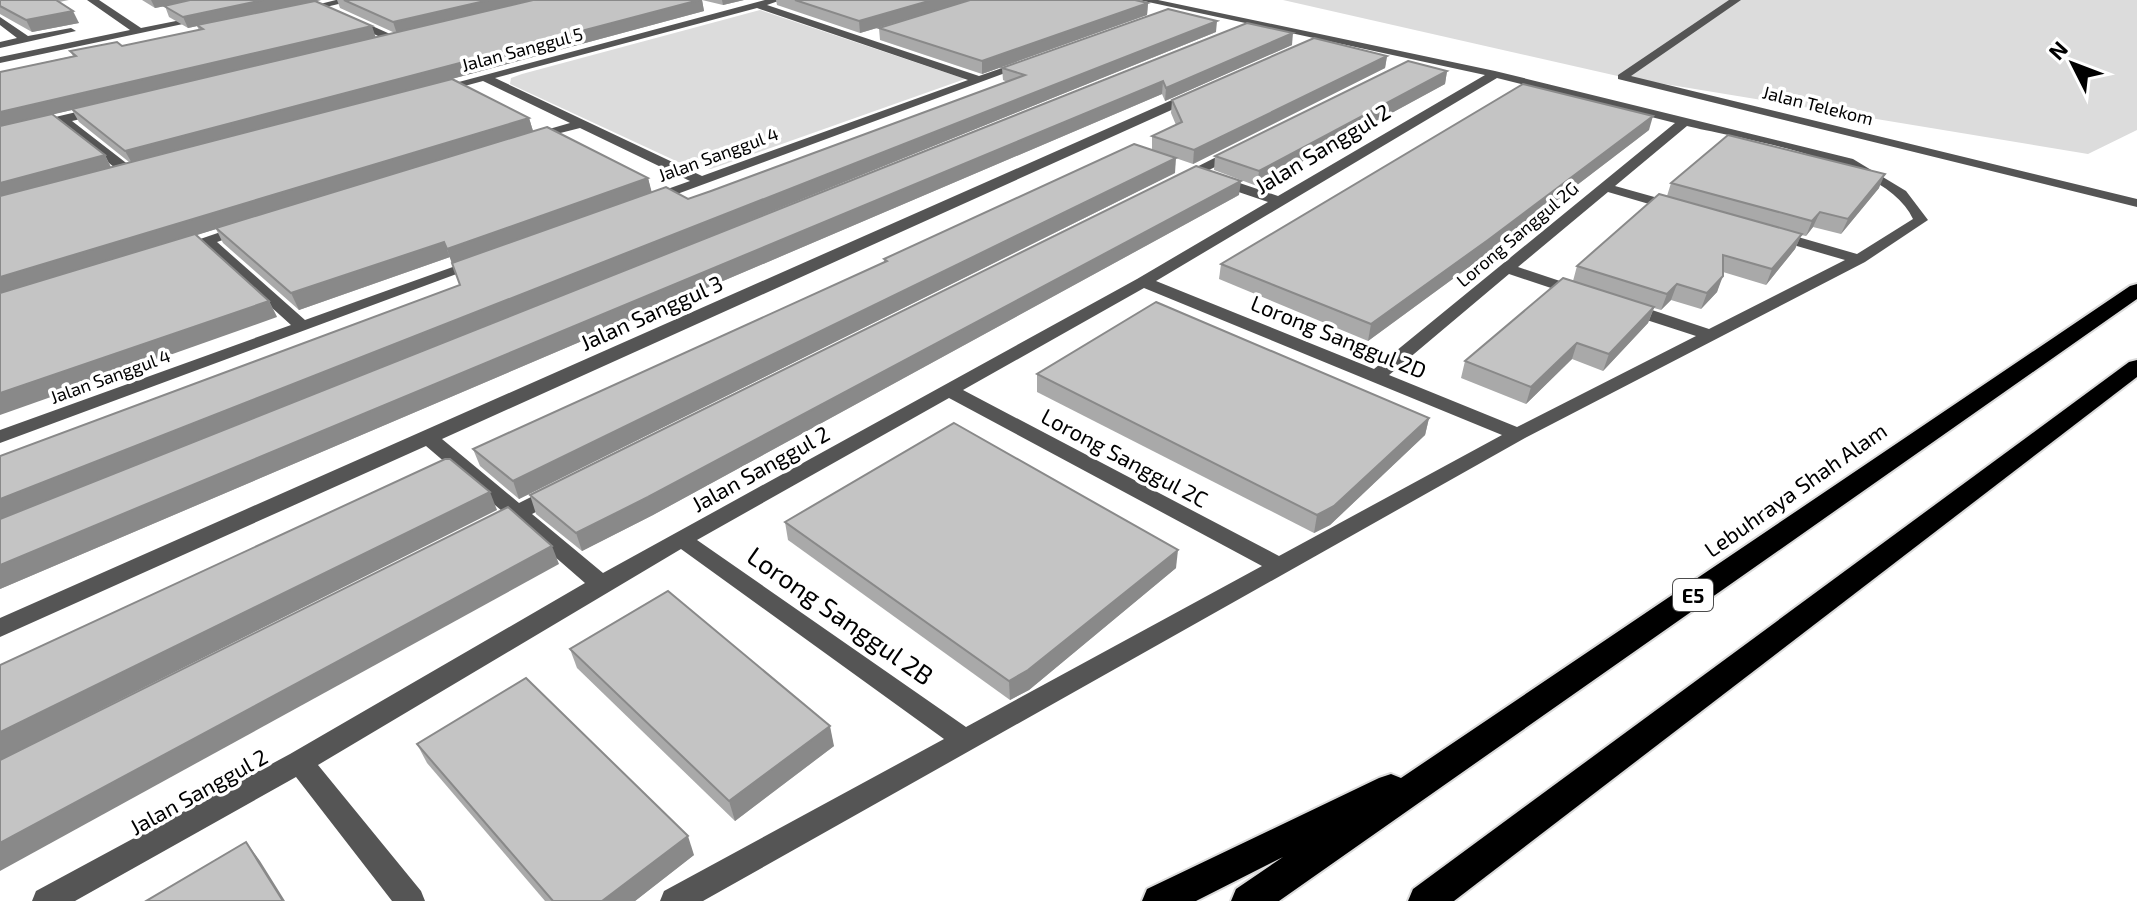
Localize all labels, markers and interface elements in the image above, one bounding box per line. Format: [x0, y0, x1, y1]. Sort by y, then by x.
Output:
street label: Jalan Sanggul 5 [459, 22, 585, 76]
north arrow [2033, 24, 2113, 104]
text: N [2042, 35, 2072, 65]
street label: Jalan Telekom [1760, 81, 1876, 129]
street label: Jalan Sanggul 2 [1250, 97, 1394, 199]
street label: Jalan Sanggul 4 [655, 122, 781, 186]
street label: Lorong Sanggul 2G [1452, 177, 1582, 291]
street label: Jalan Sanggul 3 [576, 269, 726, 355]
street label: Lorong Sanggul 2D [1247, 289, 1431, 383]
street label: Jalan Sanggul 4 [47, 344, 173, 408]
street label: Lorong Sanggul 2C [1037, 402, 1213, 512]
street label: Lebuhraya Shah Alam [1699, 416, 1891, 562]
street label: Jalan Sanggul 2 [687, 419, 833, 517]
street label: Lorong Sanggul 2B [742, 539, 940, 691]
road number: E5 [1673, 579, 1713, 611]
street label: Jalan Sanggul 2 [125, 742, 271, 840]

